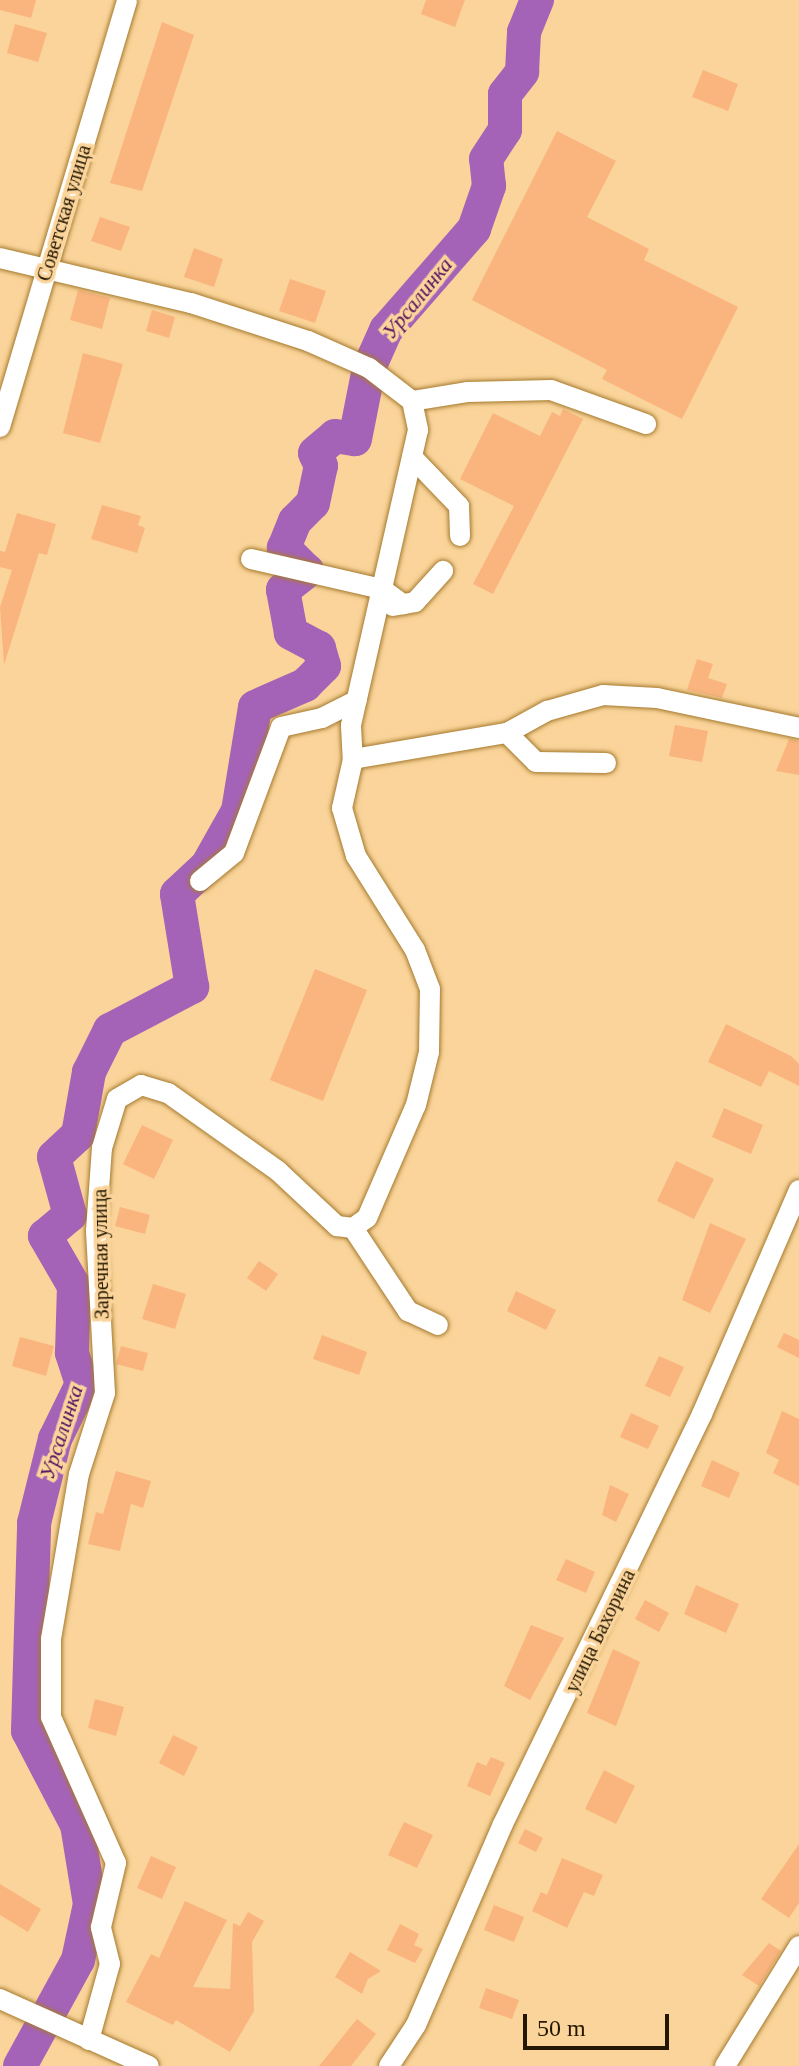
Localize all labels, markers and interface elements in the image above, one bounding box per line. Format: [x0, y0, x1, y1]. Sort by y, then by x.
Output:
street label: Советская улица [32, 142, 96, 284]
water label: Урсалинка [376, 252, 458, 344]
street label: Заречная улица [88, 1189, 114, 1319]
water label: Урсалинка [33, 1382, 89, 1482]
street label: улица Бахорина [560, 1565, 640, 1697]
scale bar [527, 1998, 673, 2048]
text: 50 m [537, 2015, 586, 2041]

